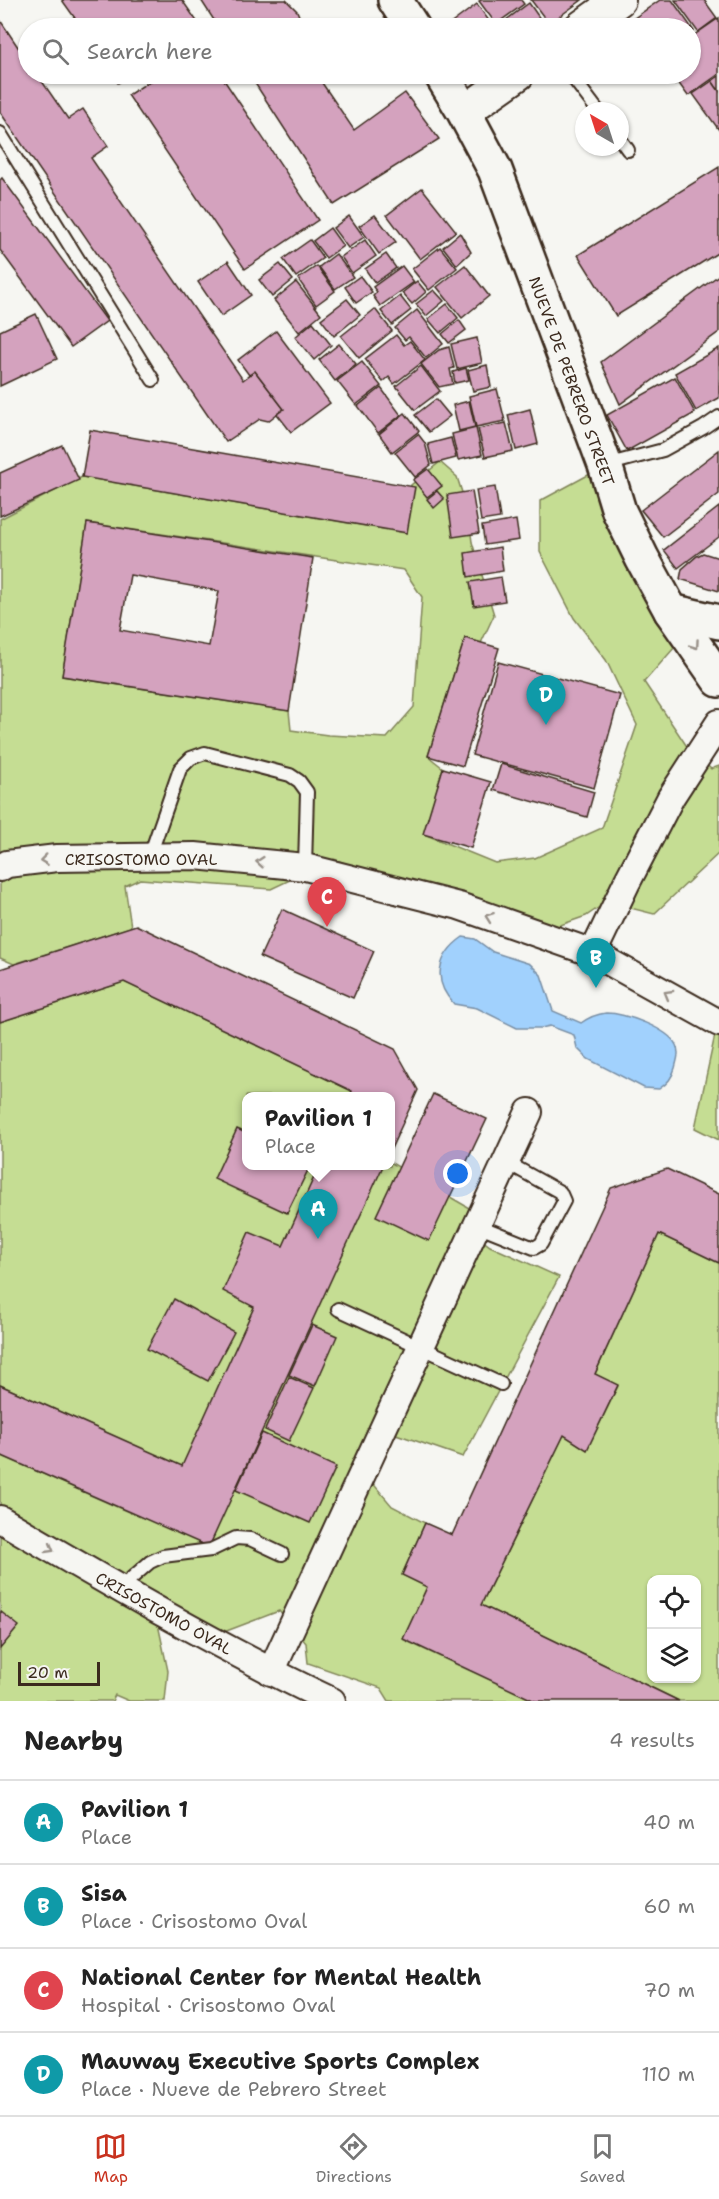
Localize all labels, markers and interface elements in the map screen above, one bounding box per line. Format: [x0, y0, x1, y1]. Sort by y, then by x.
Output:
search box [18, 18, 701, 84]
icon: search [39, 35, 72, 68]
text: Search here [87, 37, 213, 66]
north arrow [575, 102, 629, 156]
street label: NUEVE DE PEBRERO STREET [524, 274, 619, 489]
one-way arrow [688, 639, 699, 650]
pin: D [526, 676, 566, 725]
street label: CRISOSTOMO OVAL [65, 849, 217, 870]
one-way arrow [39, 853, 49, 866]
one-way arrow [255, 856, 264, 869]
pin: C [308, 878, 346, 927]
one-way arrow [485, 912, 495, 925]
pin: B [576, 938, 616, 988]
one-way arrow [664, 989, 674, 1001]
popup [242, 1092, 395, 1170]
text: Pavilion 1 [265, 1104, 372, 1133]
text: Place [265, 1133, 316, 1159]
your location [443, 1159, 472, 1188]
pin: A [298, 1190, 338, 1239]
one-way arrow [44, 1542, 54, 1553]
street label: CRISOSTOMO OVAL [92, 1567, 236, 1660]
map controls [647, 1575, 701, 1683]
button: locate [647, 1575, 701, 1629]
button: layers [647, 1629, 701, 1683]
scale bar [18, 1659, 100, 1686]
text: 20 m [27, 1662, 68, 1683]
text: Nearby [24, 1723, 123, 1758]
text: 4 results [609, 1727, 695, 1753]
text: Pavilion 1 [81, 1795, 188, 1824]
text: A [36, 1809, 51, 1835]
text: 40 m [643, 1809, 695, 1835]
text: Place [81, 1824, 132, 1850]
text: Sisa [81, 1879, 127, 1908]
text: B [37, 1893, 50, 1919]
text: 60 m [643, 1893, 695, 1919]
text: Place · Crisostomo Oval [81, 1908, 307, 1934]
text: National Center for Mental Health [81, 1963, 481, 1992]
text: C [37, 1977, 50, 2003]
text: 70 m [643, 1977, 695, 2003]
text: Hospital · Crisostomo Oval [81, 1992, 335, 2018]
text: Mauway Executive Sports Complex [81, 2047, 479, 2076]
text: D [36, 2061, 51, 2087]
text: 110 m [641, 2061, 695, 2087]
text: Place · Nueve de Pebrero Street [81, 2076, 387, 2102]
tab: Map [94, 2130, 128, 2187]
tab: Directions [316, 2130, 392, 2187]
tab: Saved [580, 2130, 625, 2187]

